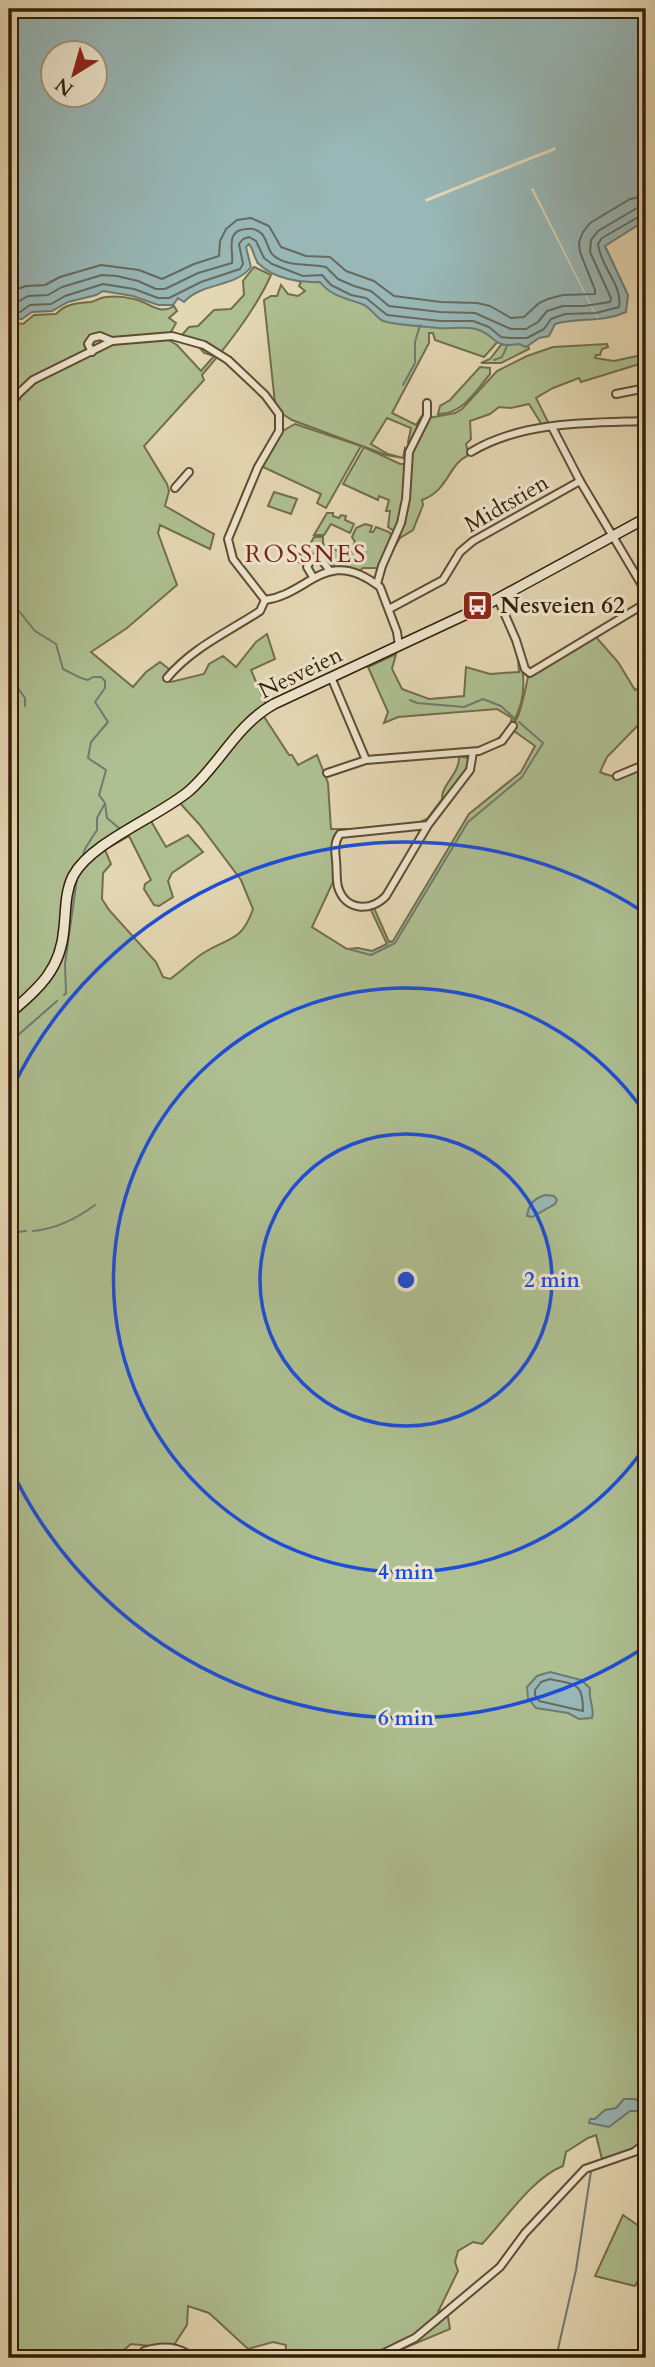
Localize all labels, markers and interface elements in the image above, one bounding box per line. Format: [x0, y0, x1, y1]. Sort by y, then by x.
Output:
north arrow [38, 38, 108, 108]
text: N [50, 71, 79, 102]
street label: Midtstien [458, 467, 554, 540]
district label: ROSSNES [245, 538, 367, 571]
bus stop icon: Nesveien 62 [460, 588, 494, 622]
place label: Nesveien 62 [500, 590, 625, 621]
street label: Nesveien [253, 639, 347, 706]
text: 2 min [524, 1266, 580, 1295]
centre of rings [394, 1268, 418, 1292]
text: 4 min [378, 1558, 434, 1587]
text: 6 min [378, 1704, 434, 1733]

